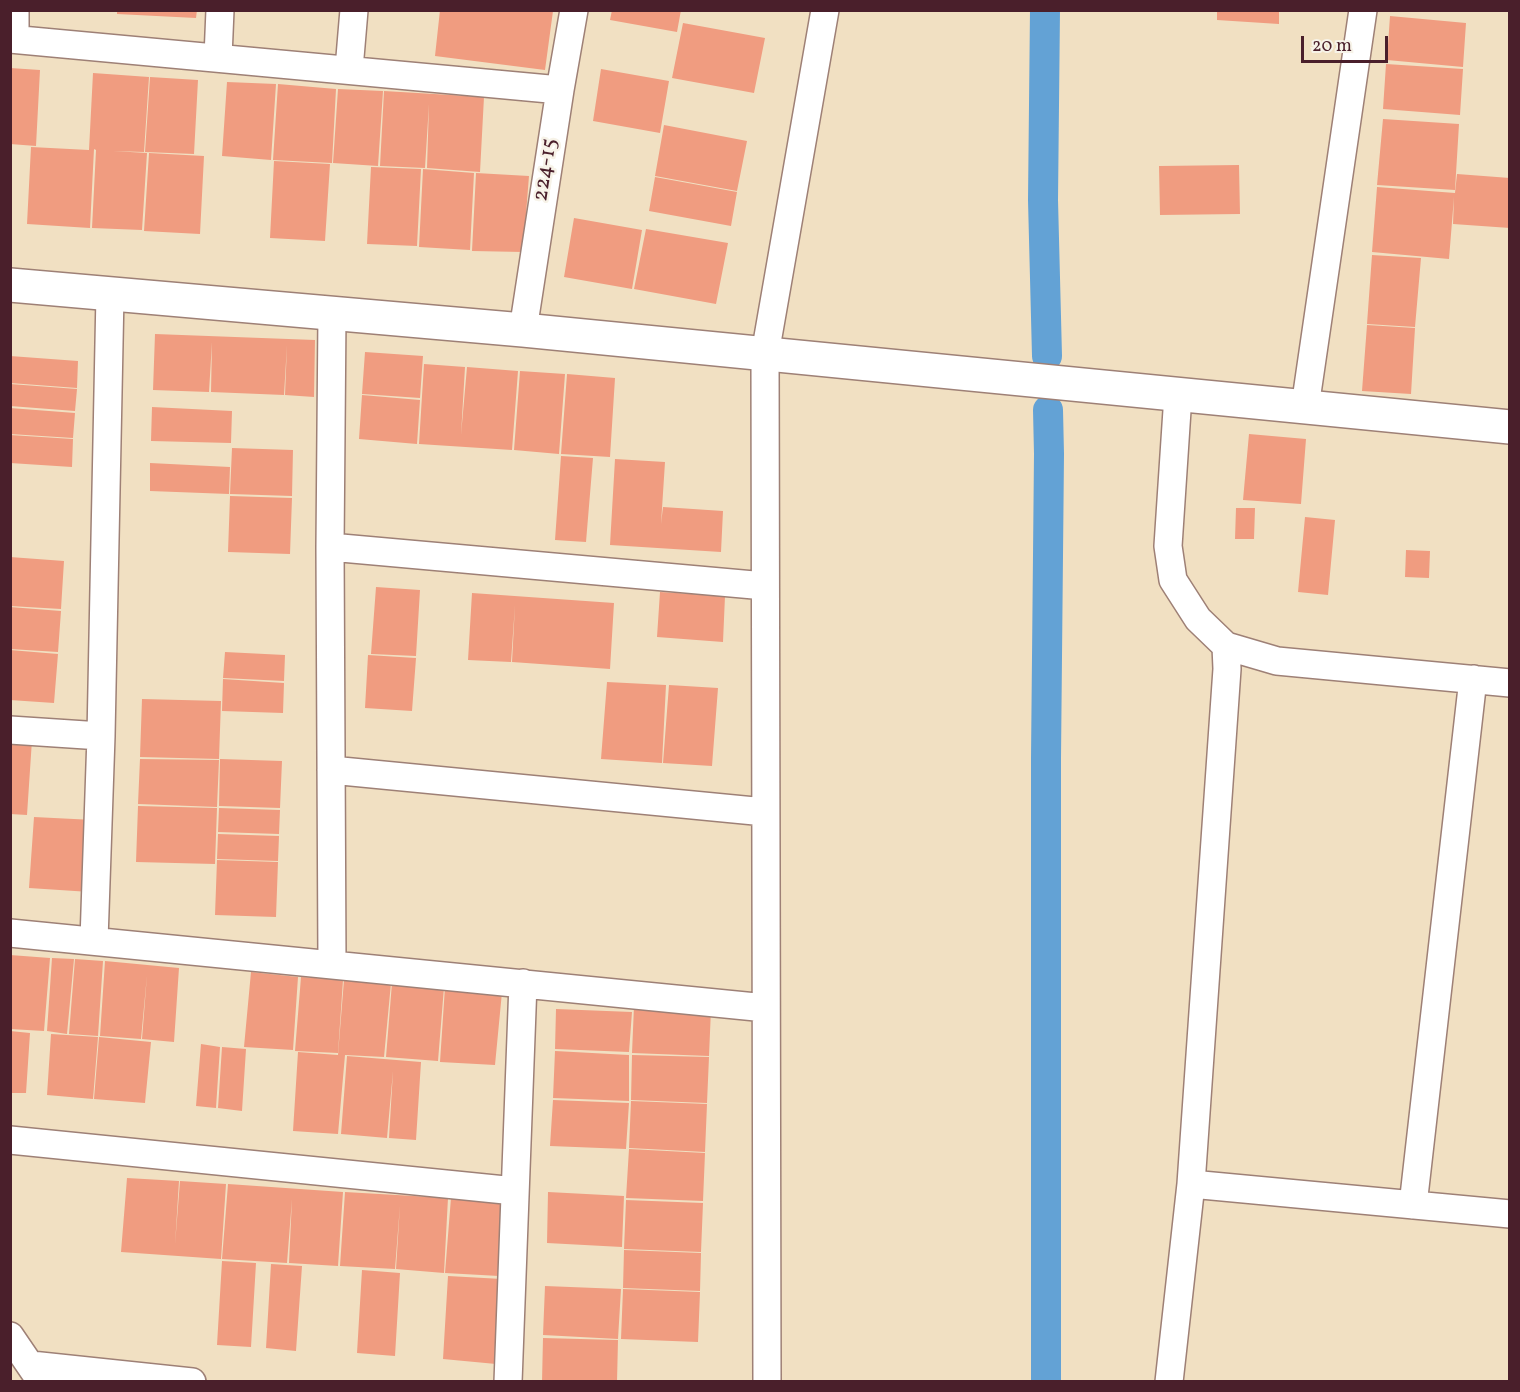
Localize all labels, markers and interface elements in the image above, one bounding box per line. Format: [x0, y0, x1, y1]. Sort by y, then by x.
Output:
scale bar [1304, 24, 1391, 62]
text: 20 m [1312, 34, 1352, 59]
street label: 224-15 [529, 137, 565, 203]

